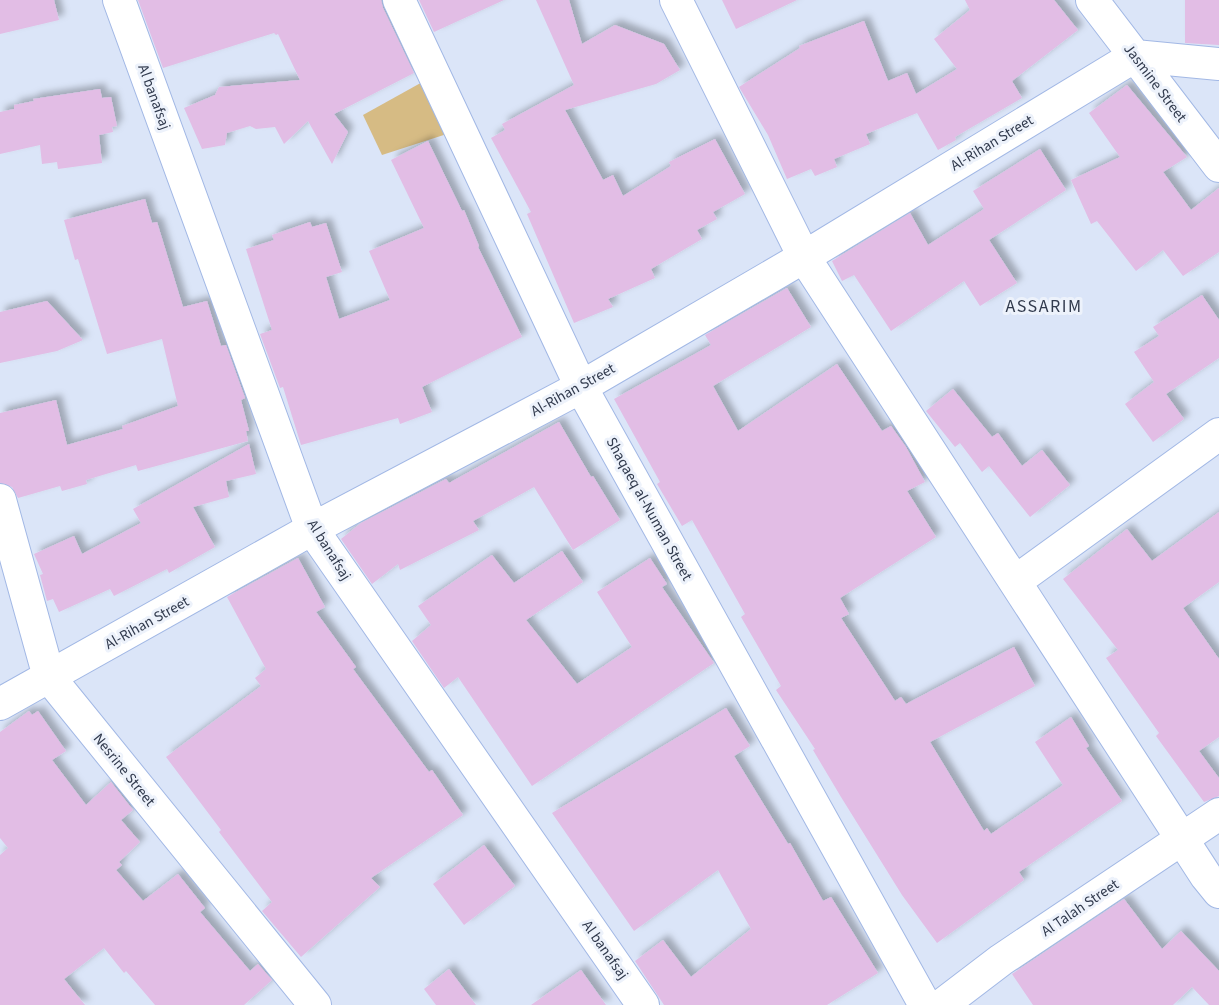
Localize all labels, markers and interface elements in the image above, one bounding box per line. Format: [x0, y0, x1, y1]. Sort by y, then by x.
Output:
street label: Jasmine Street [1119, 39, 1191, 127]
street label: Al banafsaj [132, 61, 176, 133]
street label: Al-Rihan Street [947, 110, 1037, 176]
district label: ASSARIM [1005, 294, 1083, 319]
street label: Al-Rihan Street [527, 358, 619, 422]
street label: Shaqaeq al-Numan Street [601, 433, 697, 585]
street label: Al banafsaj [302, 515, 356, 585]
street label: Al-Rihan Street [101, 591, 193, 655]
street label: Nesrine Street [88, 729, 160, 811]
street label: Al Talah Street [1037, 874, 1123, 942]
street label: Al banafsaj [577, 916, 633, 984]

